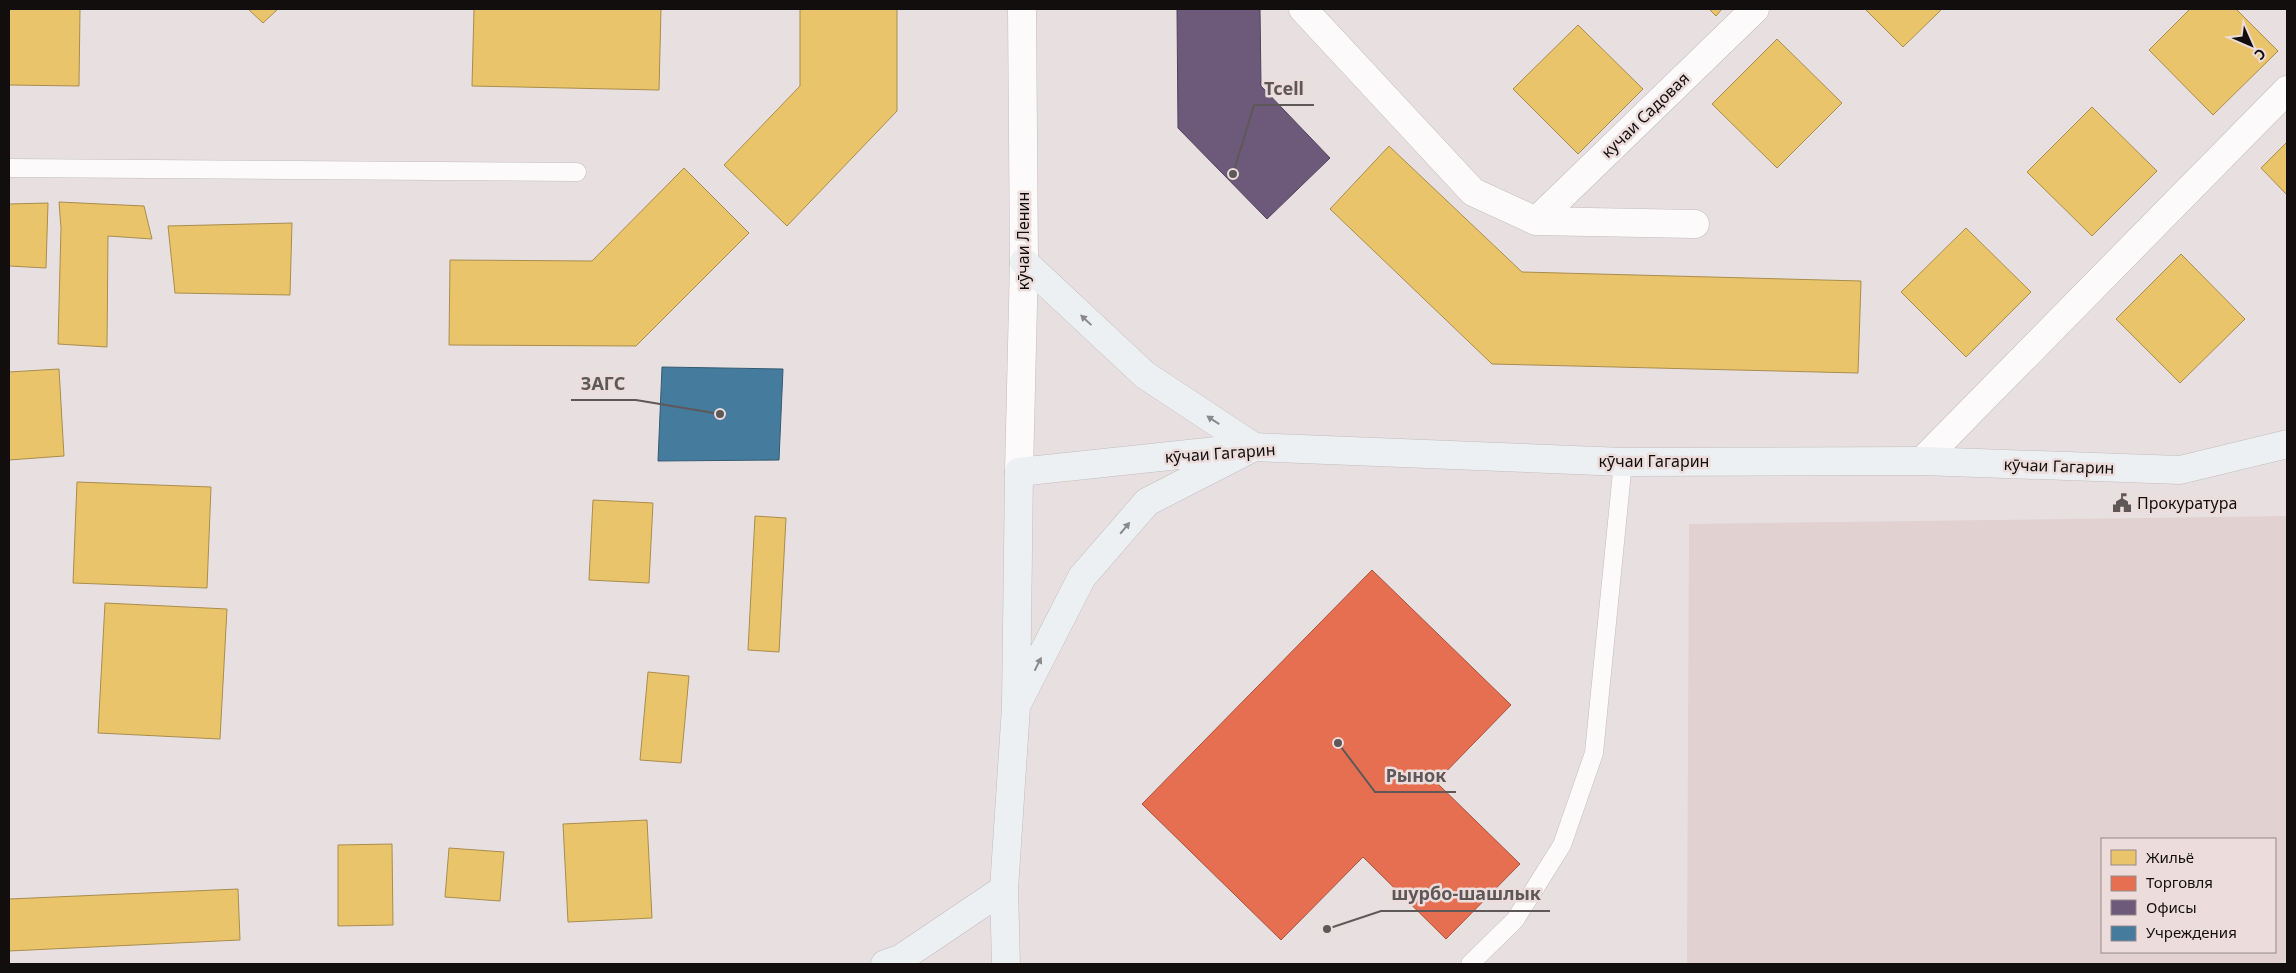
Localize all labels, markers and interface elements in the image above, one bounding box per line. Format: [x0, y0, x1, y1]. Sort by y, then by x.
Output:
north arrow [2226, 20, 2276, 70]
text: С [2251, 45, 2270, 64]
street label: кучаи Садовая [1596, 67, 1694, 163]
callout: Tcell [1254, 72, 1314, 105]
text: Tcell [1264, 76, 1304, 100]
street label: кӯчаи Ленин [1012, 192, 1034, 290]
one-way arrow [1080, 314, 1092, 326]
callout: ЗАГС [571, 367, 636, 400]
text: ЗАГС [581, 371, 625, 395]
one-way arrow [1206, 415, 1220, 425]
street label: кӯчаи Гагарин [1164, 438, 1276, 468]
street label: кӯчаи Гагарин [1599, 450, 1709, 472]
street label: кӯчаи Гагарин [2003, 453, 2115, 479]
public building icon: Прокуратура [2111, 492, 2133, 514]
place label: Прокуратура [2137, 492, 2237, 514]
one-way arrow [1119, 522, 1131, 534]
one-way arrow [1034, 656, 1042, 671]
callout: Рынок [1375, 759, 1456, 792]
text: Рынок [1386, 763, 1446, 787]
legend [2101, 838, 2276, 953]
text: Жильё [2146, 847, 2194, 867]
text: Торговля [2146, 872, 2213, 892]
callout: шурбо-шашлык [1381, 878, 1550, 911]
text: шурбо-шашлык [1391, 881, 1541, 905]
text: Офисы [2146, 897, 2197, 917]
text: Учреждения [2146, 922, 2237, 942]

